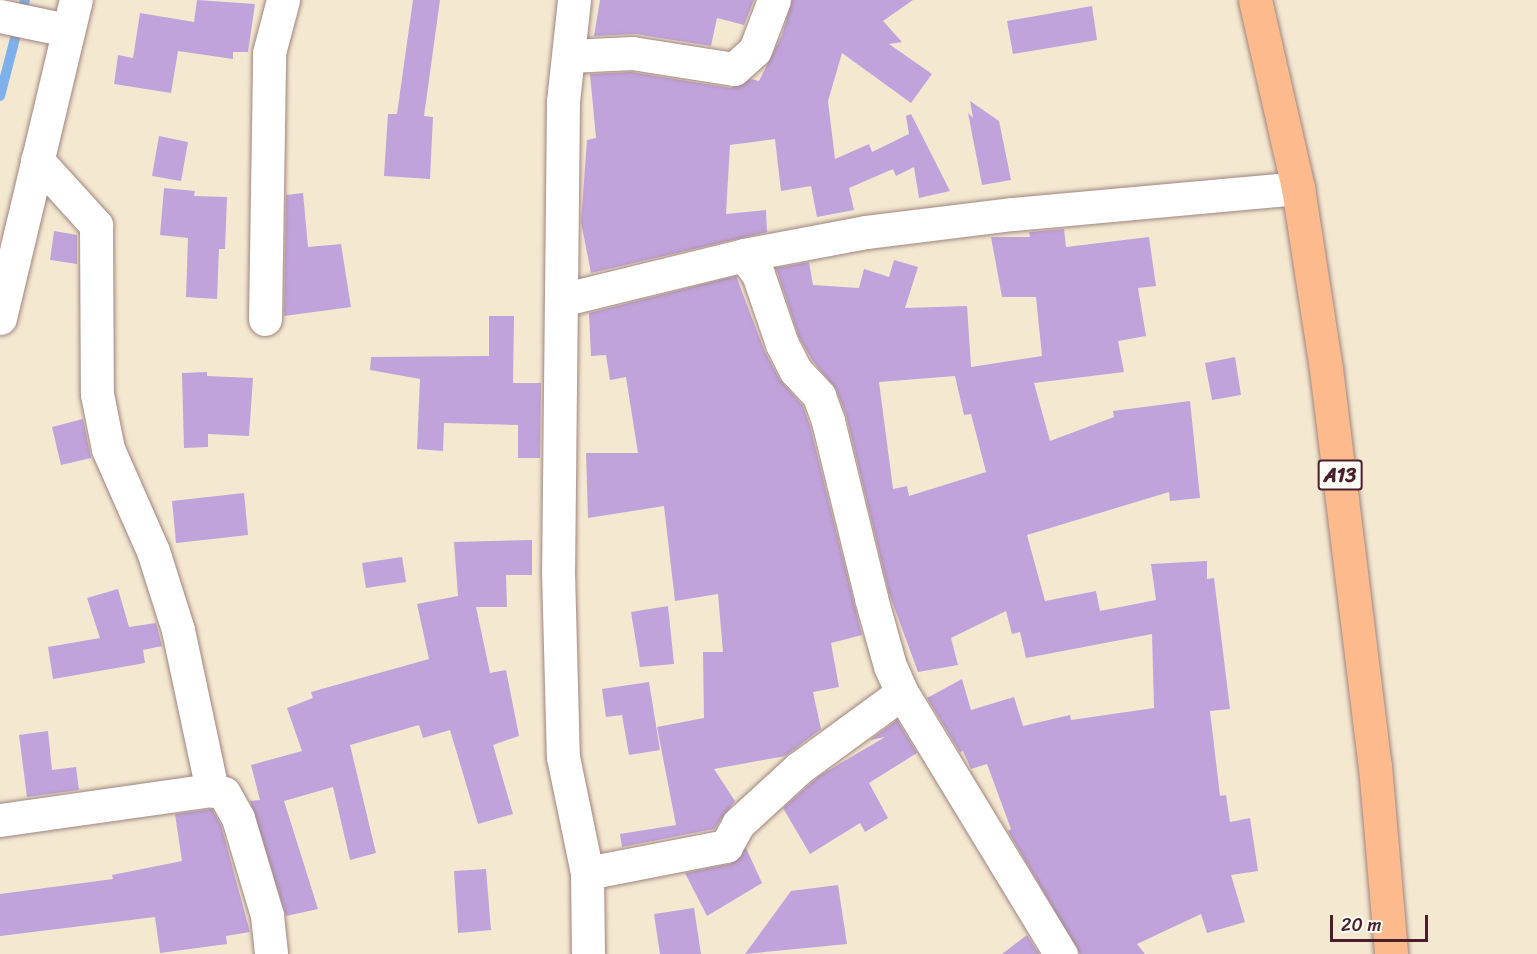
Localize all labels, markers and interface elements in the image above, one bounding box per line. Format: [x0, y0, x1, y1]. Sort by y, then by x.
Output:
road number: A13 [1318, 458, 1362, 492]
scale bar [1333, 903, 1430, 941]
text: 20 m [1341, 909, 1381, 941]

